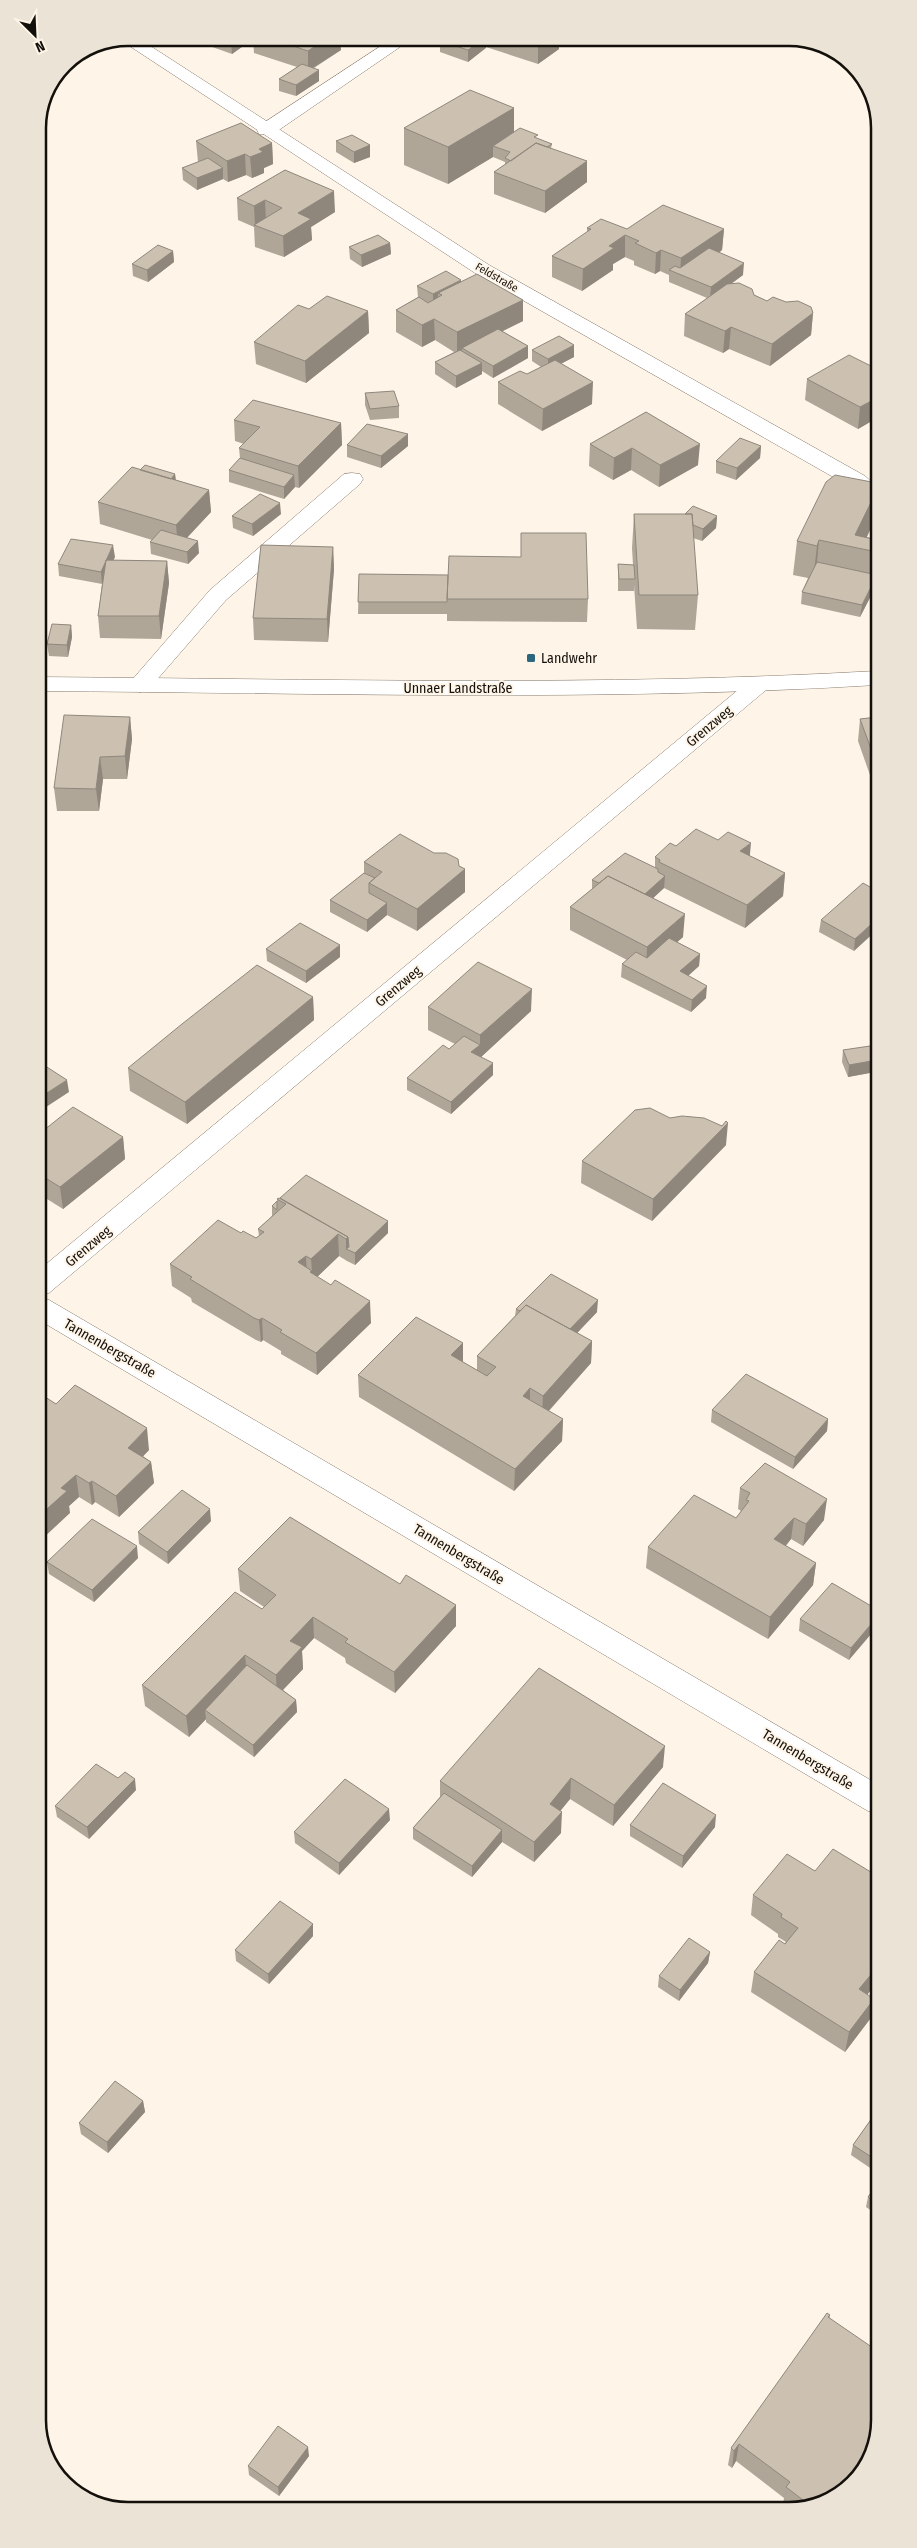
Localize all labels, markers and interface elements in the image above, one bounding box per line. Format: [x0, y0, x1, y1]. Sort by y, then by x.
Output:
north arrow [10, 10, 60, 60]
text: N [33, 37, 47, 56]
street label: Feldstraße [473, 260, 520, 295]
place label: Landwehr [541, 650, 597, 667]
marker: Landwehr [525, 652, 537, 664]
street label: Unnaer Landstraße [403, 680, 513, 697]
street label: Grenzweg [683, 702, 736, 751]
street label: Grenzweg [372, 962, 425, 1011]
street label: Grenzweg [62, 1222, 115, 1271]
street label: Tannenbergstraße [61, 1315, 159, 1382]
street label: Tannenbergstraße [410, 1520, 508, 1588]
street label: Tannenbergstraße [759, 1725, 857, 1793]

